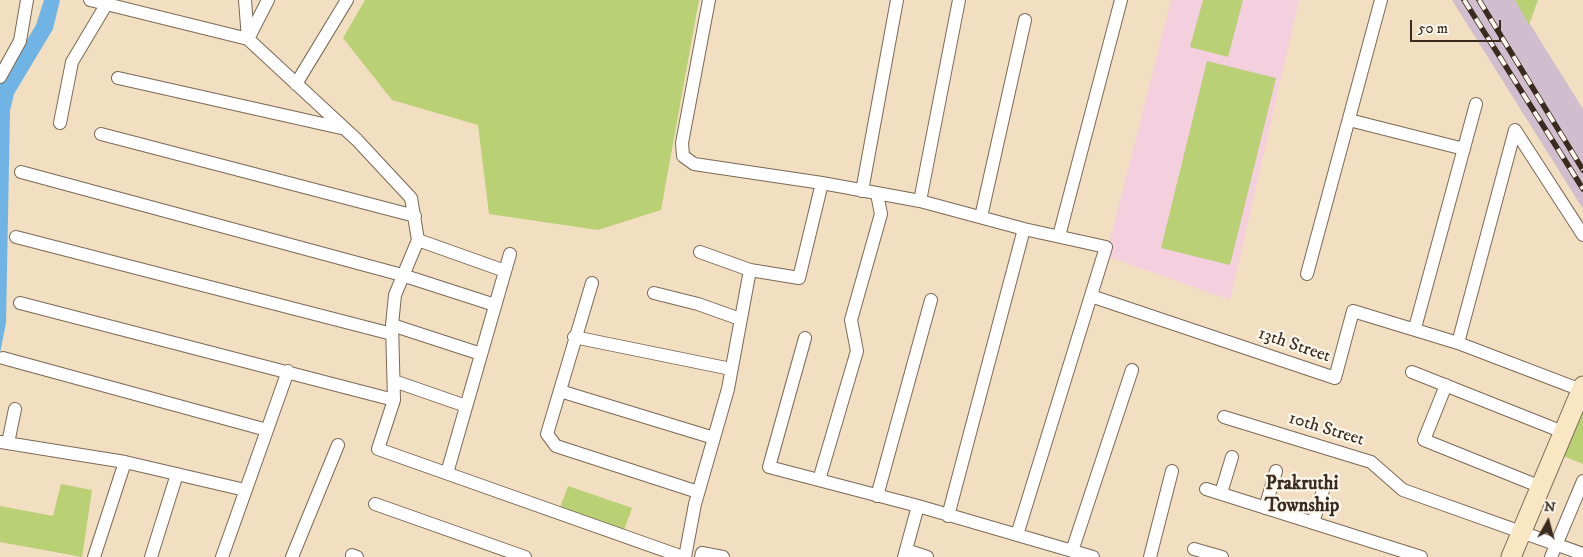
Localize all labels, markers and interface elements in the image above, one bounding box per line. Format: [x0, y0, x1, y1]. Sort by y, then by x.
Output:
scale bar [1413, 10, 1504, 42]
text: 50 m [1418, 19, 1448, 38]
street label: 13th Street [1255, 324, 1333, 368]
street label: 10th Street [1286, 408, 1366, 452]
district label: Prakruthi Township [1265, 474, 1339, 518]
north arrow [1523, 497, 1573, 547]
text: N [1543, 497, 1557, 517]

